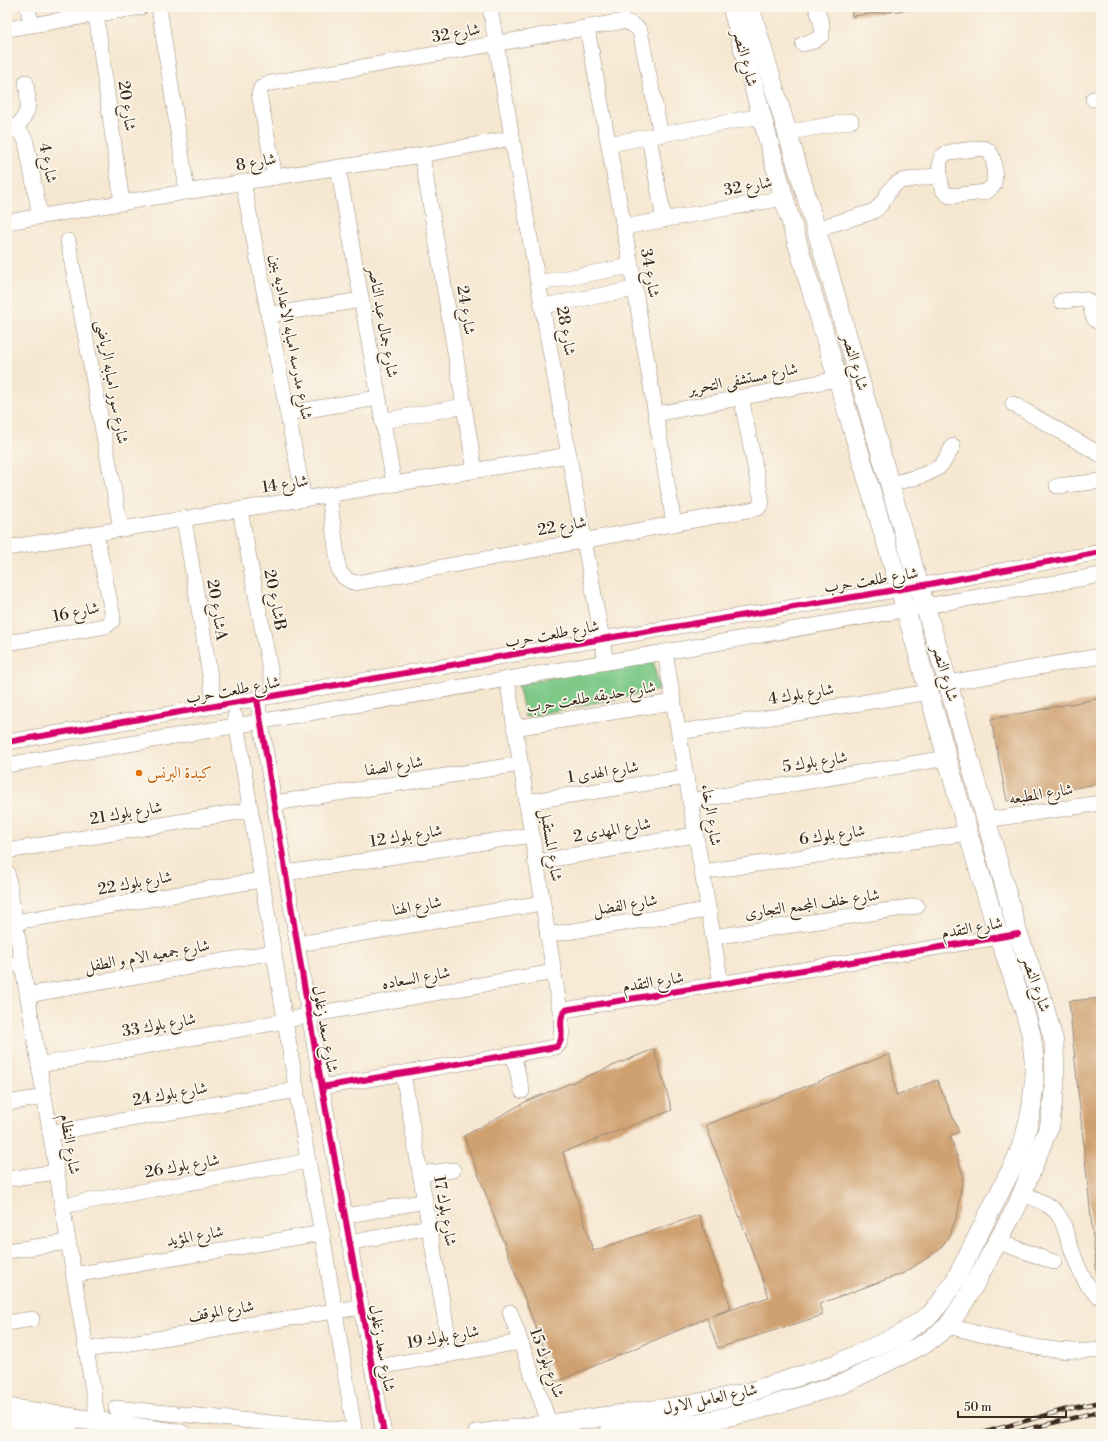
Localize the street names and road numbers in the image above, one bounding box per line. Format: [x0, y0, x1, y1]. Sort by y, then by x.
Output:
street label: شارع 32 [430, 19, 482, 50]
street label: شارع النصر [724, 25, 762, 90]
street label: شارع 20 [111, 79, 140, 133]
street label: شارع 4 [31, 141, 62, 185]
street label: شارع 8 [234, 149, 278, 178]
street label: شارع 32 [722, 172, 774, 203]
street label: شارع 34 [633, 247, 664, 300]
street label: شارع مدرسه امبابه الاعداديه بنين [262, 252, 317, 422]
street label: شارع جمال عبد الناصر [360, 263, 403, 380]
street label: شارع 24 [449, 284, 480, 337]
street label: شارع 28 [549, 305, 580, 358]
street label: شارع سور امبابه الرياضى [88, 318, 133, 446]
street label: شارع النصر [834, 329, 873, 394]
street label: شارع مستشفى التحرير [684, 359, 800, 403]
street label: شارع 14 [260, 470, 310, 501]
street label: شارع 22 [536, 512, 589, 543]
street label: شارع طلعت حرب [822, 563, 920, 600]
street label: شارع 20B [256, 568, 291, 633]
street label: شارع 20A [199, 578, 232, 644]
street label: شارع 16 [51, 597, 102, 630]
street label: شارع طلعت حرب [503, 616, 601, 655]
street label: شارع النصر [924, 640, 963, 705]
street label: شارع طلعت حرب [184, 672, 282, 711]
street label: شارع حديقه طلعت حرب [525, 677, 658, 720]
street label: شارع بلوك 4 [767, 679, 836, 712]
street label: شارع بلوك 5 [781, 747, 850, 780]
street label: شارع الصفا [363, 752, 425, 783]
street label: شارع الهدى 1 [566, 756, 641, 790]
street label: شارع المطبعه [1007, 779, 1075, 812]
street label: شارع الرخاء [693, 783, 726, 848]
street label: شارع بلوك 21 [88, 797, 164, 832]
street label: شارع المستقبل [532, 807, 567, 883]
street label: شارع المهدى 2 [572, 813, 653, 850]
street label: شارع بلوك 12 [368, 820, 444, 855]
street label: شارع بلوك 6 [798, 820, 867, 853]
street label: شارع بلوك 22 [96, 867, 174, 902]
street label: شارع خلف المجمع التجارى [743, 885, 882, 928]
street label: شارع الفضل [591, 890, 659, 923]
street label: شارع الهنا [391, 892, 444, 923]
street label: شارع التقدم [940, 913, 1005, 947]
street label: شارع جمعيه الام و الطفل [83, 935, 212, 981]
street label: شارع النصر [1014, 951, 1055, 1016]
street label: شارع السعاده [380, 962, 452, 997]
street label: شارع التقدم [621, 967, 686, 1001]
street label: شارع سعد زغلول [305, 984, 343, 1075]
street label: شارع بلوك 33 [120, 1009, 198, 1044]
street label: شارع بلوك 24 [131, 1078, 210, 1113]
street label: شارع النظام [51, 1112, 85, 1176]
street label: شارع بلوك 26 [143, 1150, 222, 1185]
street label: شارع بلوك 17 [426, 1174, 461, 1248]
street label: شارع المؤيد [165, 1221, 226, 1254]
street label: شارع الموقف [187, 1296, 256, 1329]
street label: شارع سعد زغلول [362, 1303, 400, 1394]
street label: شارع بلوك 19 [405, 1321, 481, 1356]
street label: شارع بلوك 15 [522, 1325, 569, 1402]
street label: شارع العامل الاول [661, 1379, 760, 1422]

